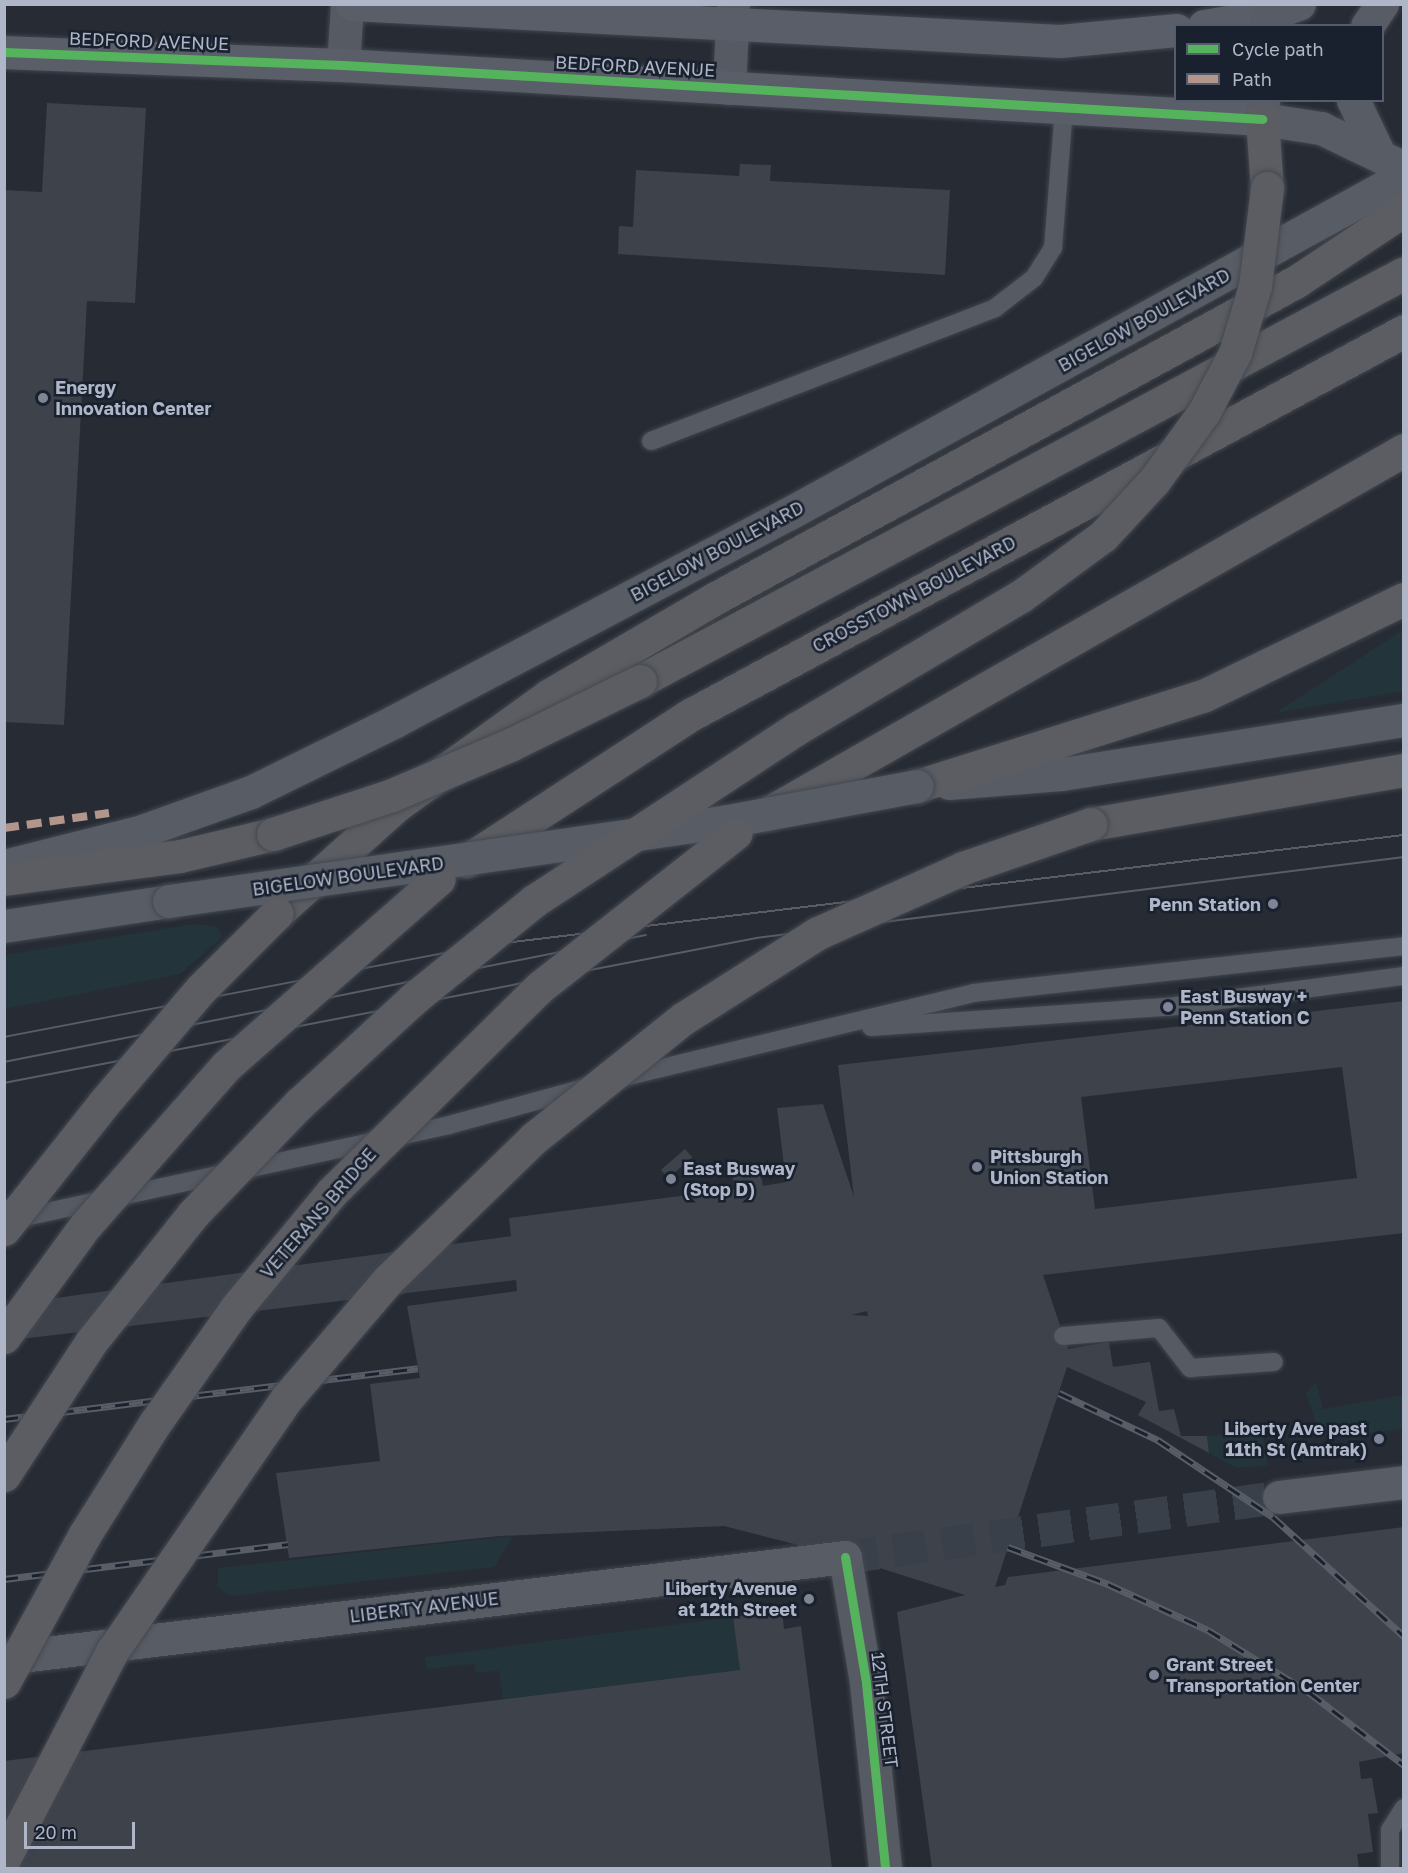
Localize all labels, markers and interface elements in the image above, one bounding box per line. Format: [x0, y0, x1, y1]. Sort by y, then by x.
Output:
legend [1174, 24, 1384, 102]
street label: BEDFORD AVENUE [69, 27, 229, 55]
text: Cycle path [1232, 38, 1324, 60]
street label: BEDFORD AVENUE [554, 51, 716, 81]
text: Path [1232, 68, 1272, 90]
street label: BIGELOW BOULEVARD [1054, 264, 1234, 376]
place label: Energy Innovation Center [55, 377, 211, 420]
marker: Energy Innovation Center [36, 391, 50, 405]
street label: BIGELOW BOULEVARD [627, 496, 807, 606]
street label: CROSSTOWN BOULEVARD [809, 531, 1019, 657]
street label: BIGELOW BOULEVARD [251, 852, 445, 900]
place label: Penn Station [1149, 893, 1261, 915]
marker: Penn Station [1266, 897, 1280, 911]
place label: East Busway + Penn Station C [1180, 986, 1309, 1028]
marker: East Busway + Penn Station C [1161, 1000, 1175, 1014]
street label: VETERANS BRIDGE [256, 1143, 380, 1283]
place label: Pittsburgh Union Station [990, 1146, 1108, 1188]
place label: East Busway (Stop D) [683, 1158, 795, 1200]
marker: Pittsburgh Union Station [968, 1158, 986, 1176]
marker: East Busway (Stop D) [664, 1172, 678, 1186]
place label: Liberty Ave past 11th St (Amtrak) [1224, 1418, 1367, 1460]
marker: Liberty Ave past 11th St (Amtrak) [1372, 1432, 1386, 1446]
place label: Liberty Avenue at 12th Street [665, 1578, 797, 1620]
street label: LIBERTY AVENUE [348, 1587, 500, 1627]
marker: Liberty Avenue at 12th Street [802, 1592, 816, 1606]
street label: 12TH STREET [867, 1651, 903, 1769]
place label: Grant Street Transportation Center [1166, 1654, 1359, 1696]
marker: Grant Street Transportation Center [1147, 1668, 1161, 1682]
scale bar [27, 1810, 138, 1848]
text: 20 m [35, 1821, 77, 1843]

